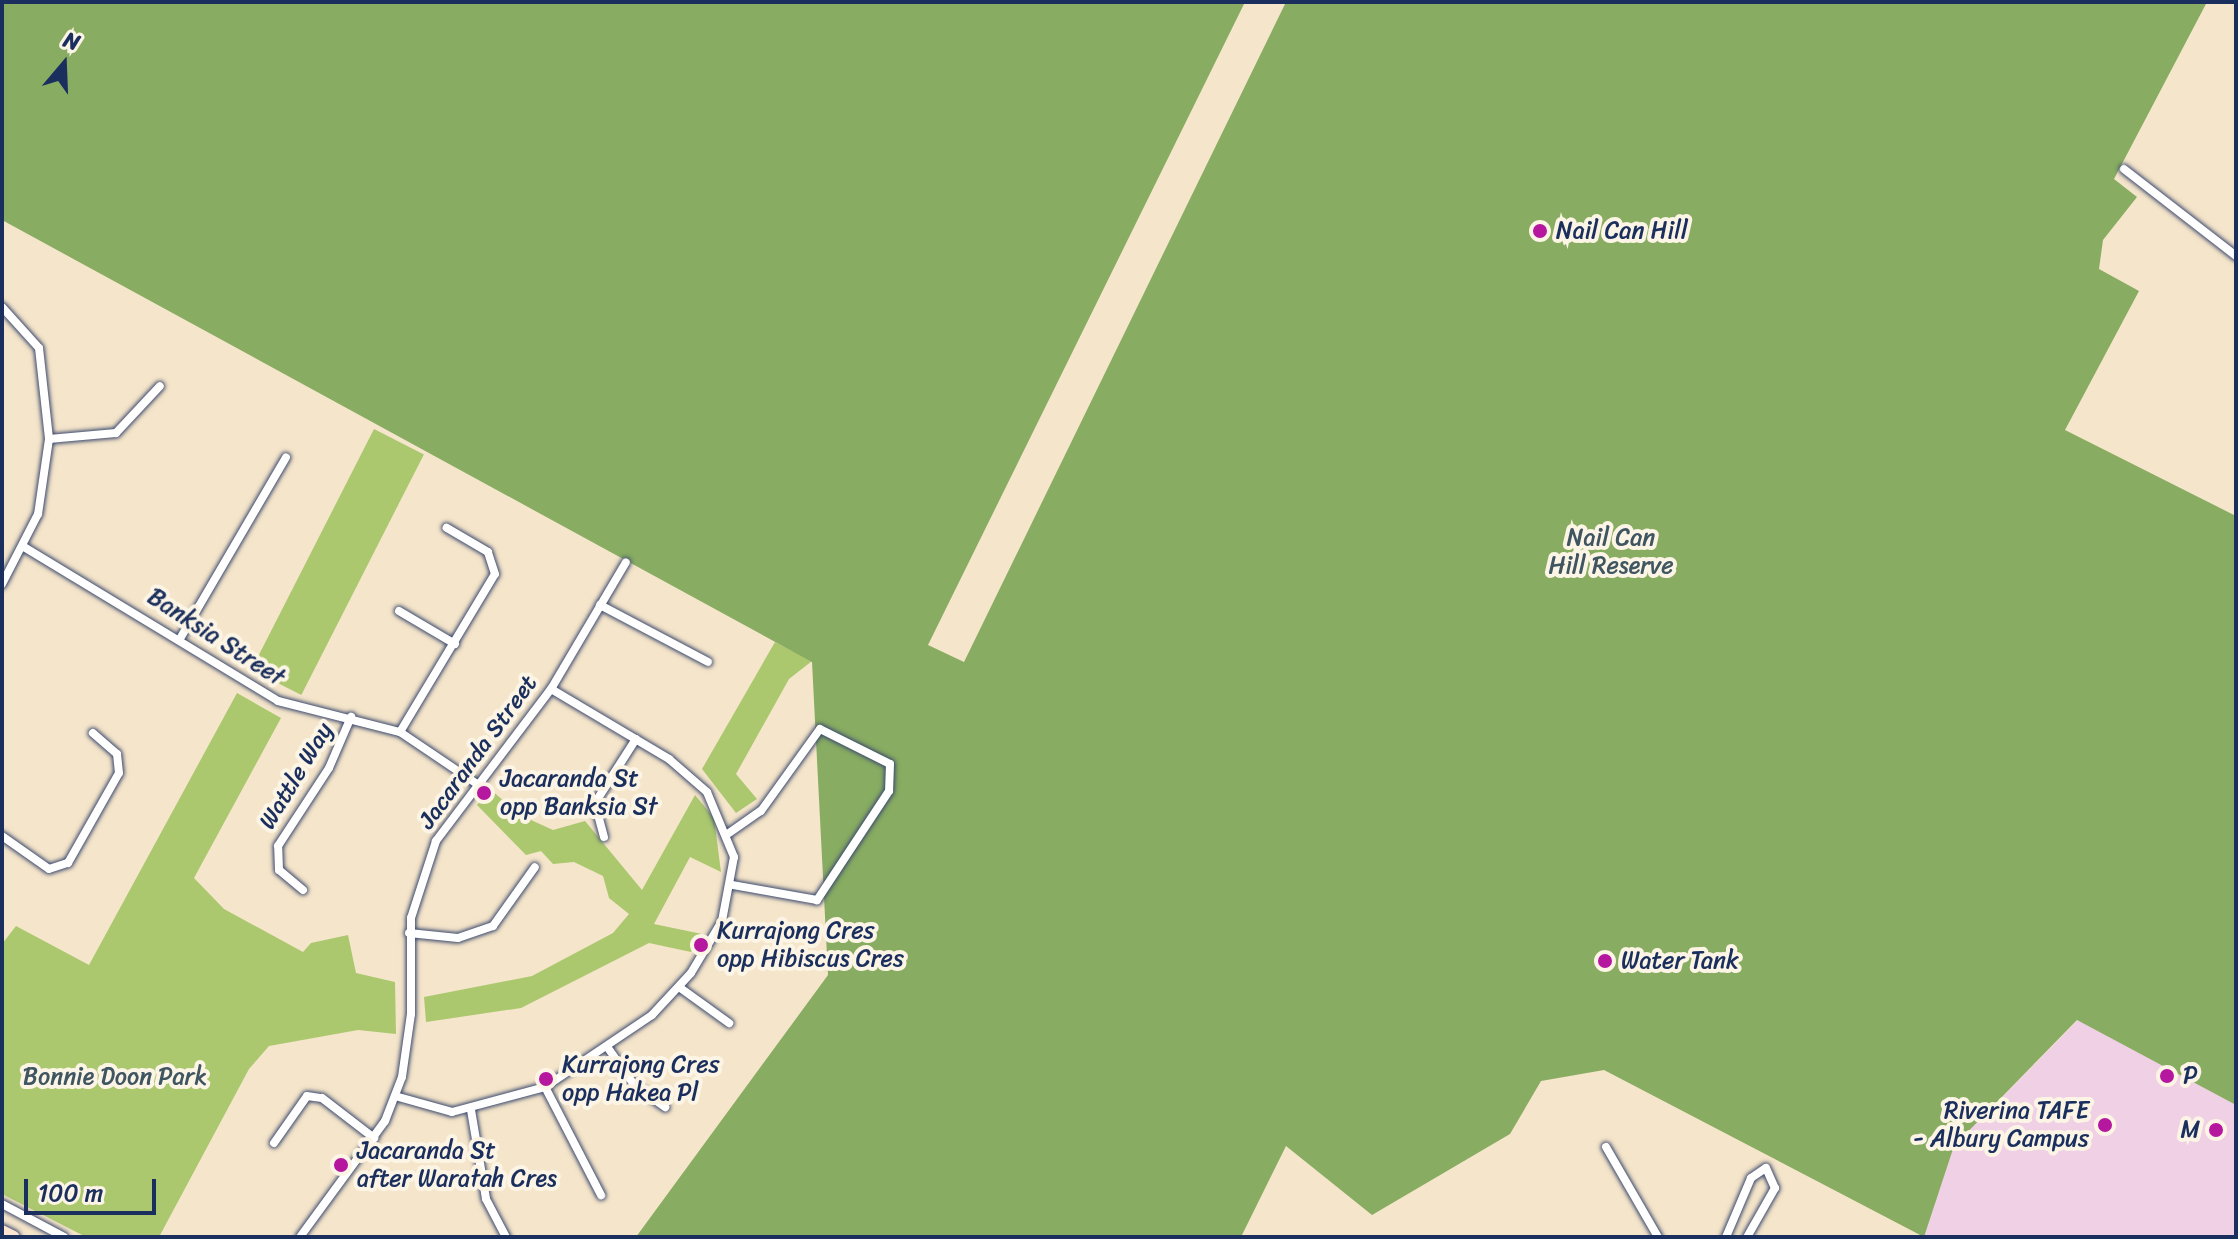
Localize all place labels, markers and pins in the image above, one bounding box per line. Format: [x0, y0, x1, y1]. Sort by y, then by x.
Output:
place label: Nail Can Hill [1556, 217, 1688, 245]
marker: Nail Can Hill [1531, 222, 1549, 240]
place label: Jacaranda St opp Banksia St [500, 765, 657, 821]
marker: Jacaranda St opp Banksia St [475, 784, 493, 802]
place label: Kurrajong Cres opp Hibiscus Cres [717, 917, 906, 973]
marker: Kurrajong Cres opp Hibiscus Cres [692, 936, 710, 954]
place label: Water Tank [1621, 947, 1739, 975]
marker: Water Tank [1596, 952, 1614, 970]
place label: Kurrajong Cres opp Hakea Pl [562, 1051, 720, 1107]
place label: P [2183, 1062, 2198, 1090]
marker: P [2158, 1067, 2176, 1085]
marker: Kurrajong Cres opp Hakea Pl [537, 1070, 555, 1088]
place label: Riverina TAFE - Albury Campus [1914, 1097, 2089, 1153]
marker: Riverina TAFE - Albury Campus [2096, 1116, 2114, 1134]
place label: M [2180, 1116, 2200, 1144]
marker: M [2207, 1121, 2225, 1139]
place label: Jacaranda St after Waratah Cres [357, 1137, 560, 1193]
marker: Jacaranda St after Waratah Cres [332, 1156, 350, 1174]

